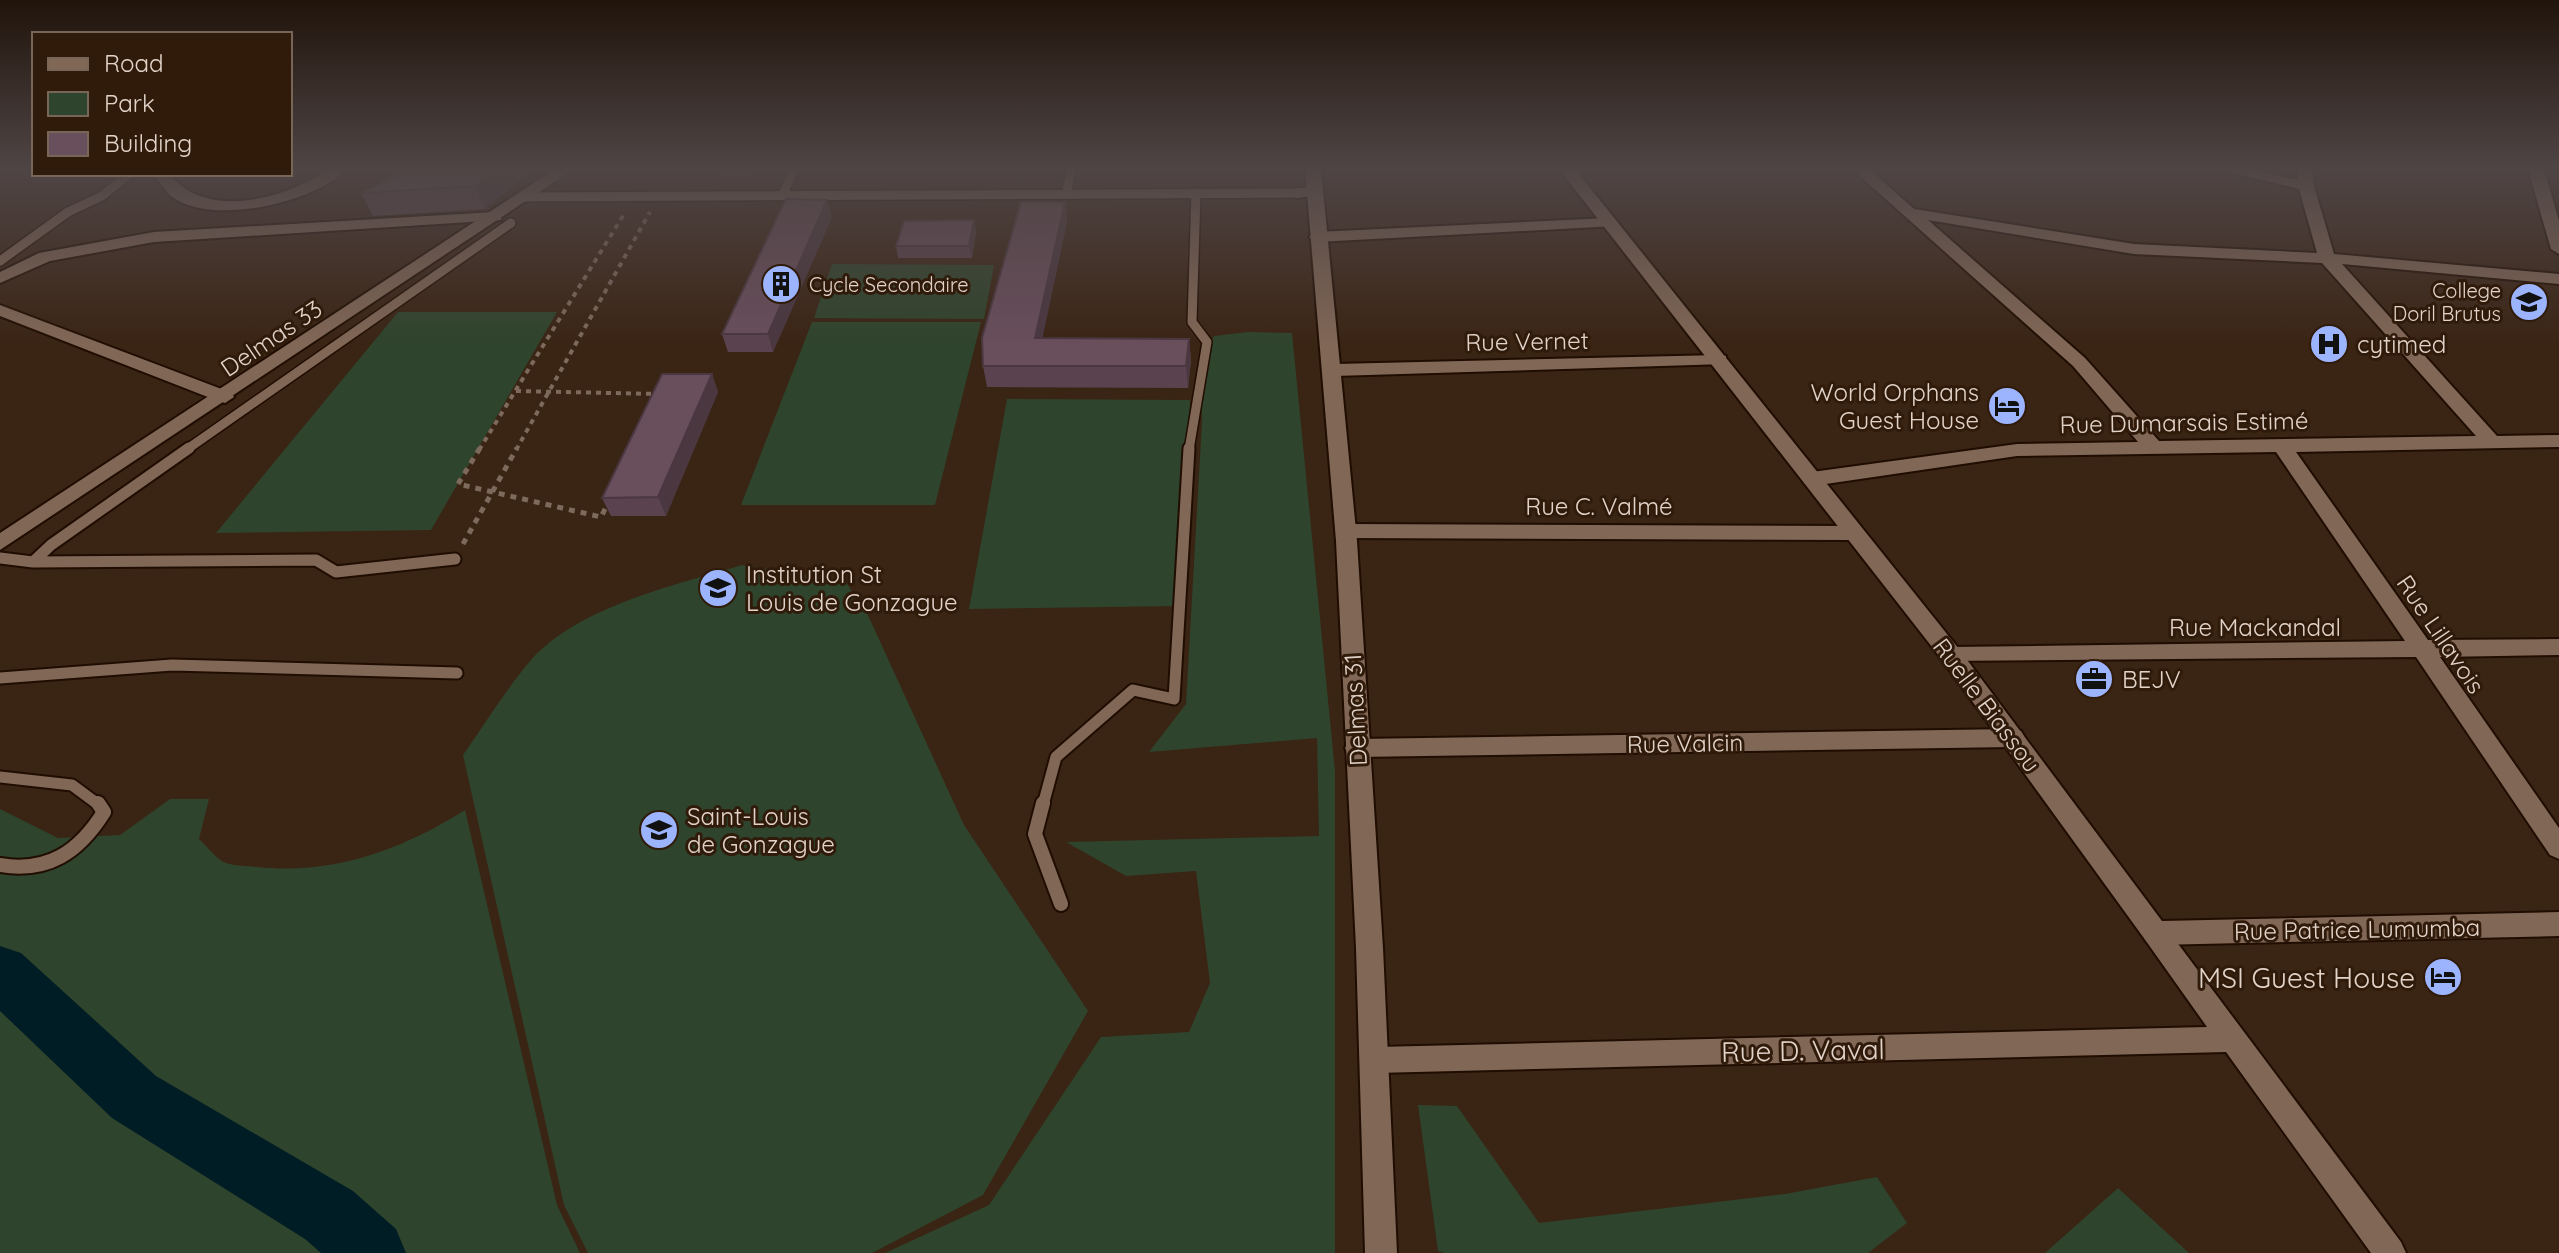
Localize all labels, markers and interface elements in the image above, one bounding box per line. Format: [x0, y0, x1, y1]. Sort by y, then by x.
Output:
legend [32, 32, 292, 176]
text: Road [104, 48, 164, 78]
text: Park [104, 88, 155, 118]
text: Building [104, 128, 192, 158]
building icon: Cycle Secondaire [760, 263, 802, 305]
place label: Cycle Secondaire [809, 272, 968, 297]
place label: College Doril Brutus [2393, 278, 2501, 326]
school or university icon: College Doril Brutus [2508, 281, 2550, 323]
street label: Delmas 33 [215, 293, 327, 383]
hospital icon: cytimed [2308, 323, 2350, 365]
street label: Rue Vernet [1465, 325, 1589, 357]
place label: cytimed [2357, 329, 2446, 359]
place label: World Orphans Guest House [1811, 377, 1979, 435]
hotel icon: World Orphans Guest House [1986, 385, 2028, 427]
street label: Rue Dumarsais Estimé [2059, 405, 2309, 439]
street label: Rue C. Valmé [1525, 491, 1673, 521]
place label: Institution St Louis de Gonzague [746, 559, 958, 617]
school or university icon: Institution St Louis de Gonzague [697, 567, 739, 609]
street label: Rue Lillavois [2390, 569, 2492, 699]
street label: Rue Mackandal [2169, 612, 2341, 642]
street label: Ruelle Biassou [1927, 632, 2047, 778]
street label: Delmas 31 [1337, 653, 1373, 767]
office icon: BEJV [2073, 658, 2115, 700]
place label: BEJV [2122, 664, 2181, 694]
street label: Rue Valcin [1626, 727, 1744, 759]
place label: Saint-Louis de Gonzague [687, 801, 835, 859]
school or university icon: Saint-Louis de Gonzague [638, 809, 680, 851]
street label: Rue Patrice Lumumba [2234, 912, 2480, 946]
hotel icon: MSI Guest House [2422, 956, 2464, 998]
place label: MSI Guest House [2198, 960, 2415, 995]
street label: Rue D. Vaval [1721, 1031, 1885, 1069]

